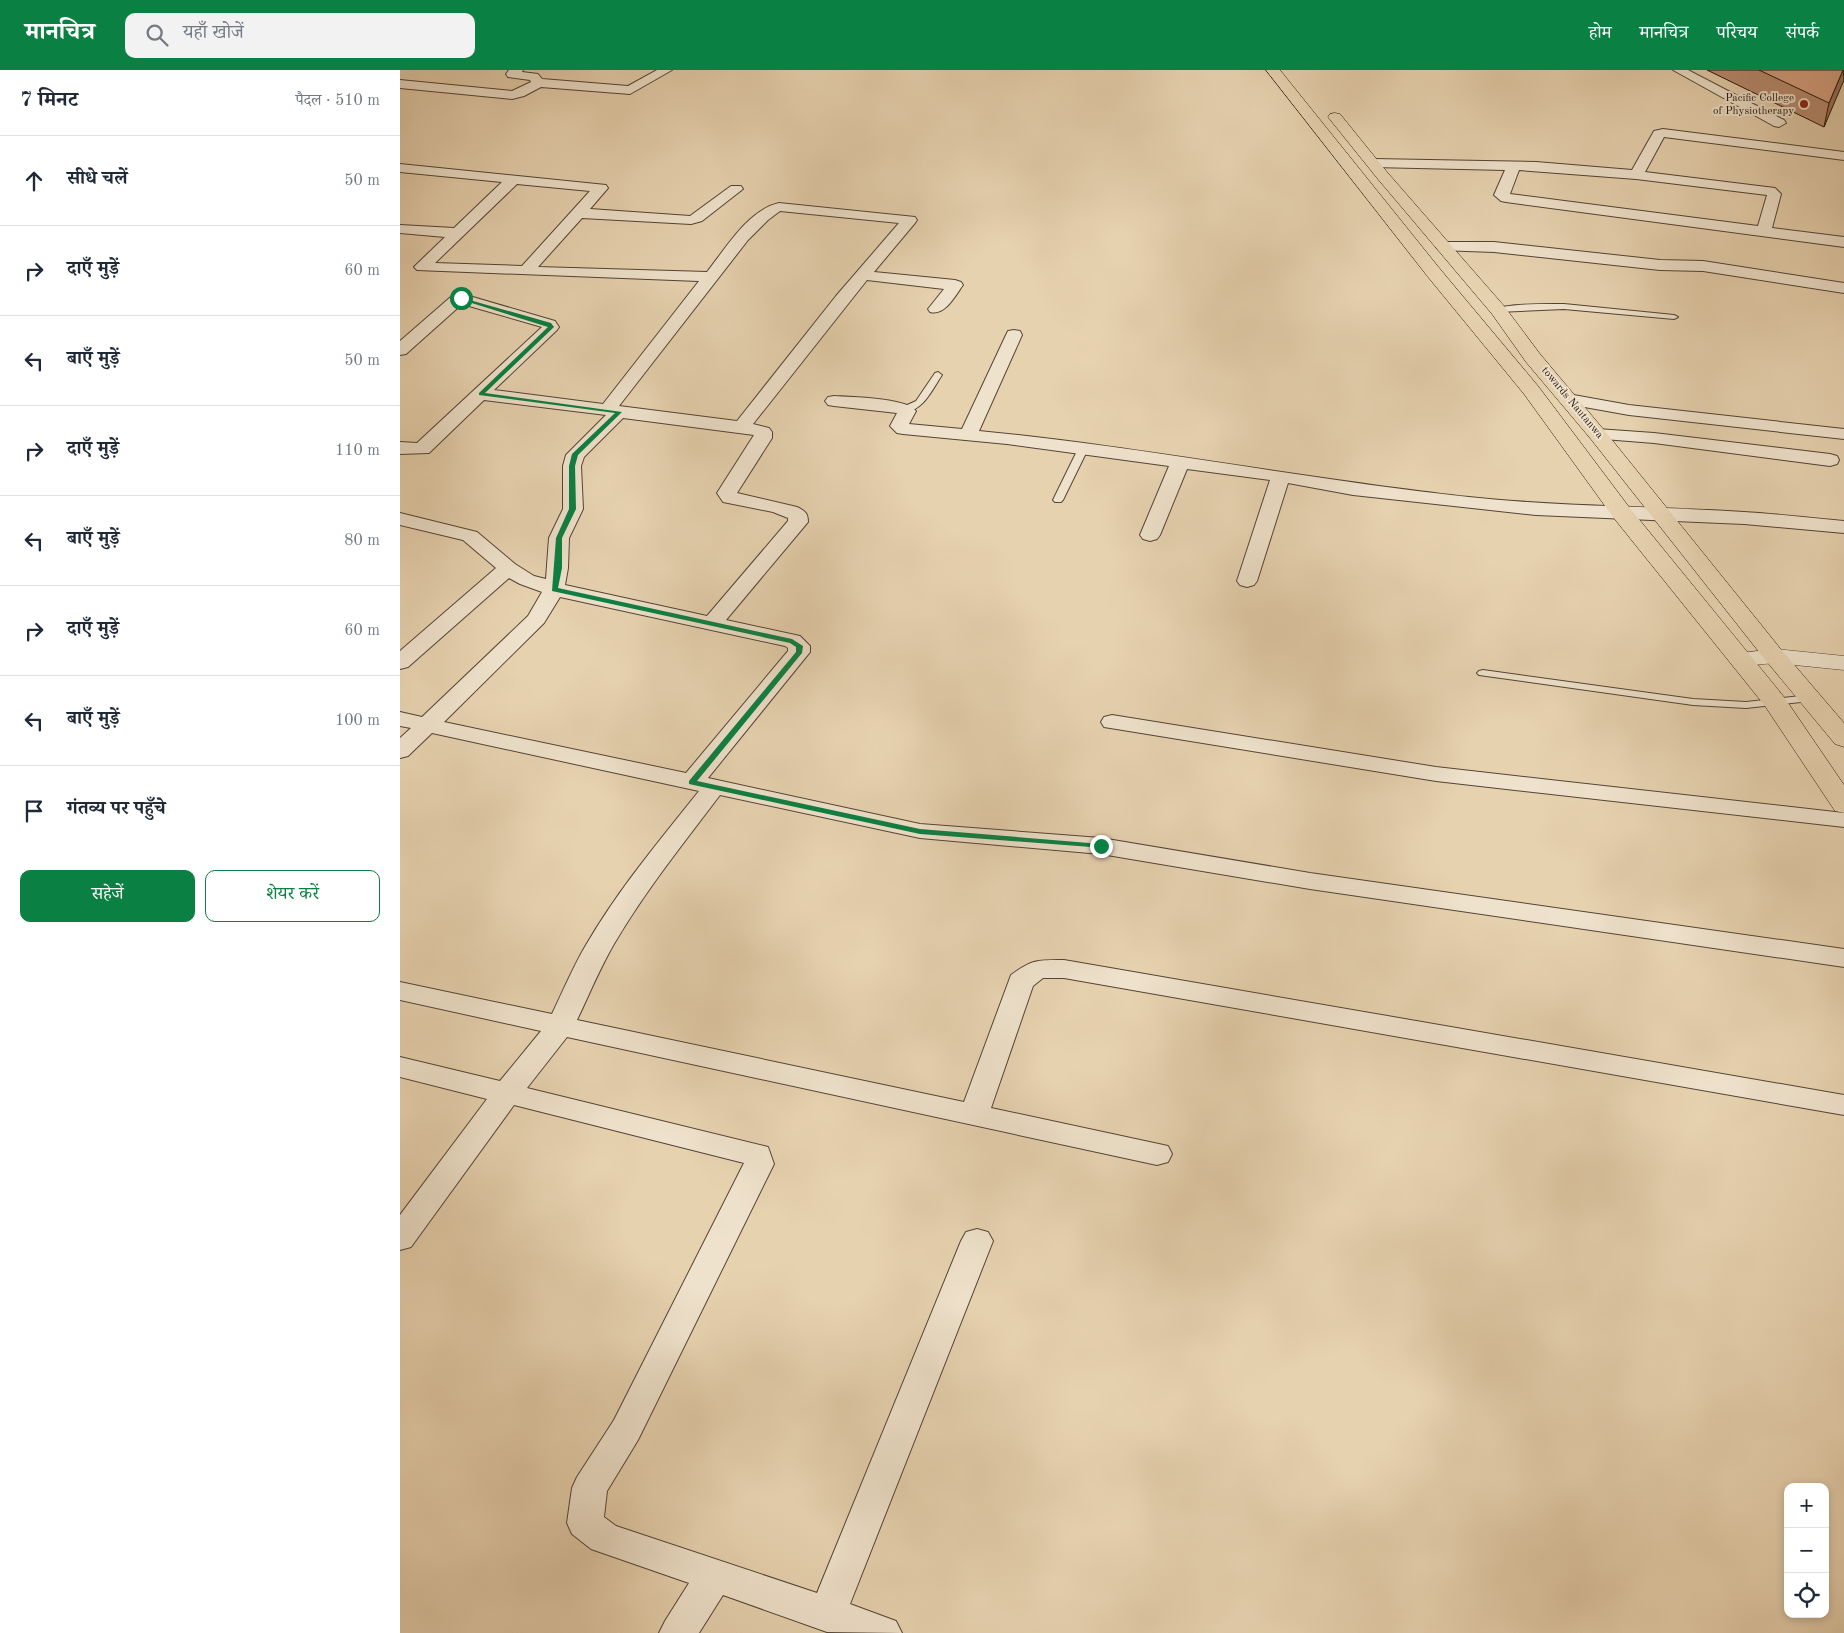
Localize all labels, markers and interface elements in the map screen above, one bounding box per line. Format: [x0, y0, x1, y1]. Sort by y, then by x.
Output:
search box [125, 13, 475, 58]
text: मानचित्र [25, 21, 95, 45]
icon: search [143, 21, 171, 49]
text: यहाँ खोजें [183, 24, 244, 43]
text: होम [1589, 24, 1612, 42]
text: मानचित्र [1640, 24, 1688, 42]
text: परिचय [1716, 24, 1757, 42]
text: संपर्क [1785, 24, 1819, 42]
text: 7 मिनट [20, 90, 78, 111]
text: पैदल · 510 m [295, 93, 380, 109]
place label: Pacific College of Physiotherapy [1713, 93, 1794, 117]
marker: Pacific College of Physiotherapy [1798, 98, 1810, 110]
icon: ahead [20, 167, 48, 195]
text: सीधे चलें [67, 170, 127, 189]
text: 50 m [344, 173, 380, 189]
icon: right [20, 257, 48, 285]
text: दाएँ मुड़ें [67, 260, 119, 279]
text: 60 m [344, 263, 380, 279]
route start [450, 287, 473, 310]
icon: left [20, 347, 48, 375]
text: बाएँ मुड़ें [67, 350, 119, 369]
text: 50 m [344, 353, 380, 369]
street label: towards Nautanwa [1539, 365, 1605, 441]
icon: right [20, 437, 48, 465]
text: दाएँ मुड़ें [67, 440, 119, 459]
text: 110 m [335, 443, 380, 459]
icon: left [20, 527, 48, 555]
text: बाएँ मुड़ें [67, 530, 119, 549]
text: 80 m [344, 533, 380, 549]
icon: right [20, 617, 48, 645]
text: दाएँ मुड़ें [67, 620, 119, 639]
text: 60 m [344, 623, 380, 639]
icon: left [20, 707, 48, 735]
text: बाएँ मुड़ें [67, 710, 119, 729]
text: 100 m [335, 713, 380, 729]
icon: arrive [20, 797, 48, 825]
text: गंतव्य पर पहुँचे [67, 800, 166, 819]
route end [1090, 835, 1113, 858]
button: सहेजें [20, 870, 195, 922]
button: शेयर करें [205, 870, 380, 922]
map controls [1784, 1483, 1829, 1618]
button: + [1784, 1483, 1829, 1528]
button: − [1784, 1528, 1829, 1573]
button: locate [1784, 1573, 1829, 1618]

